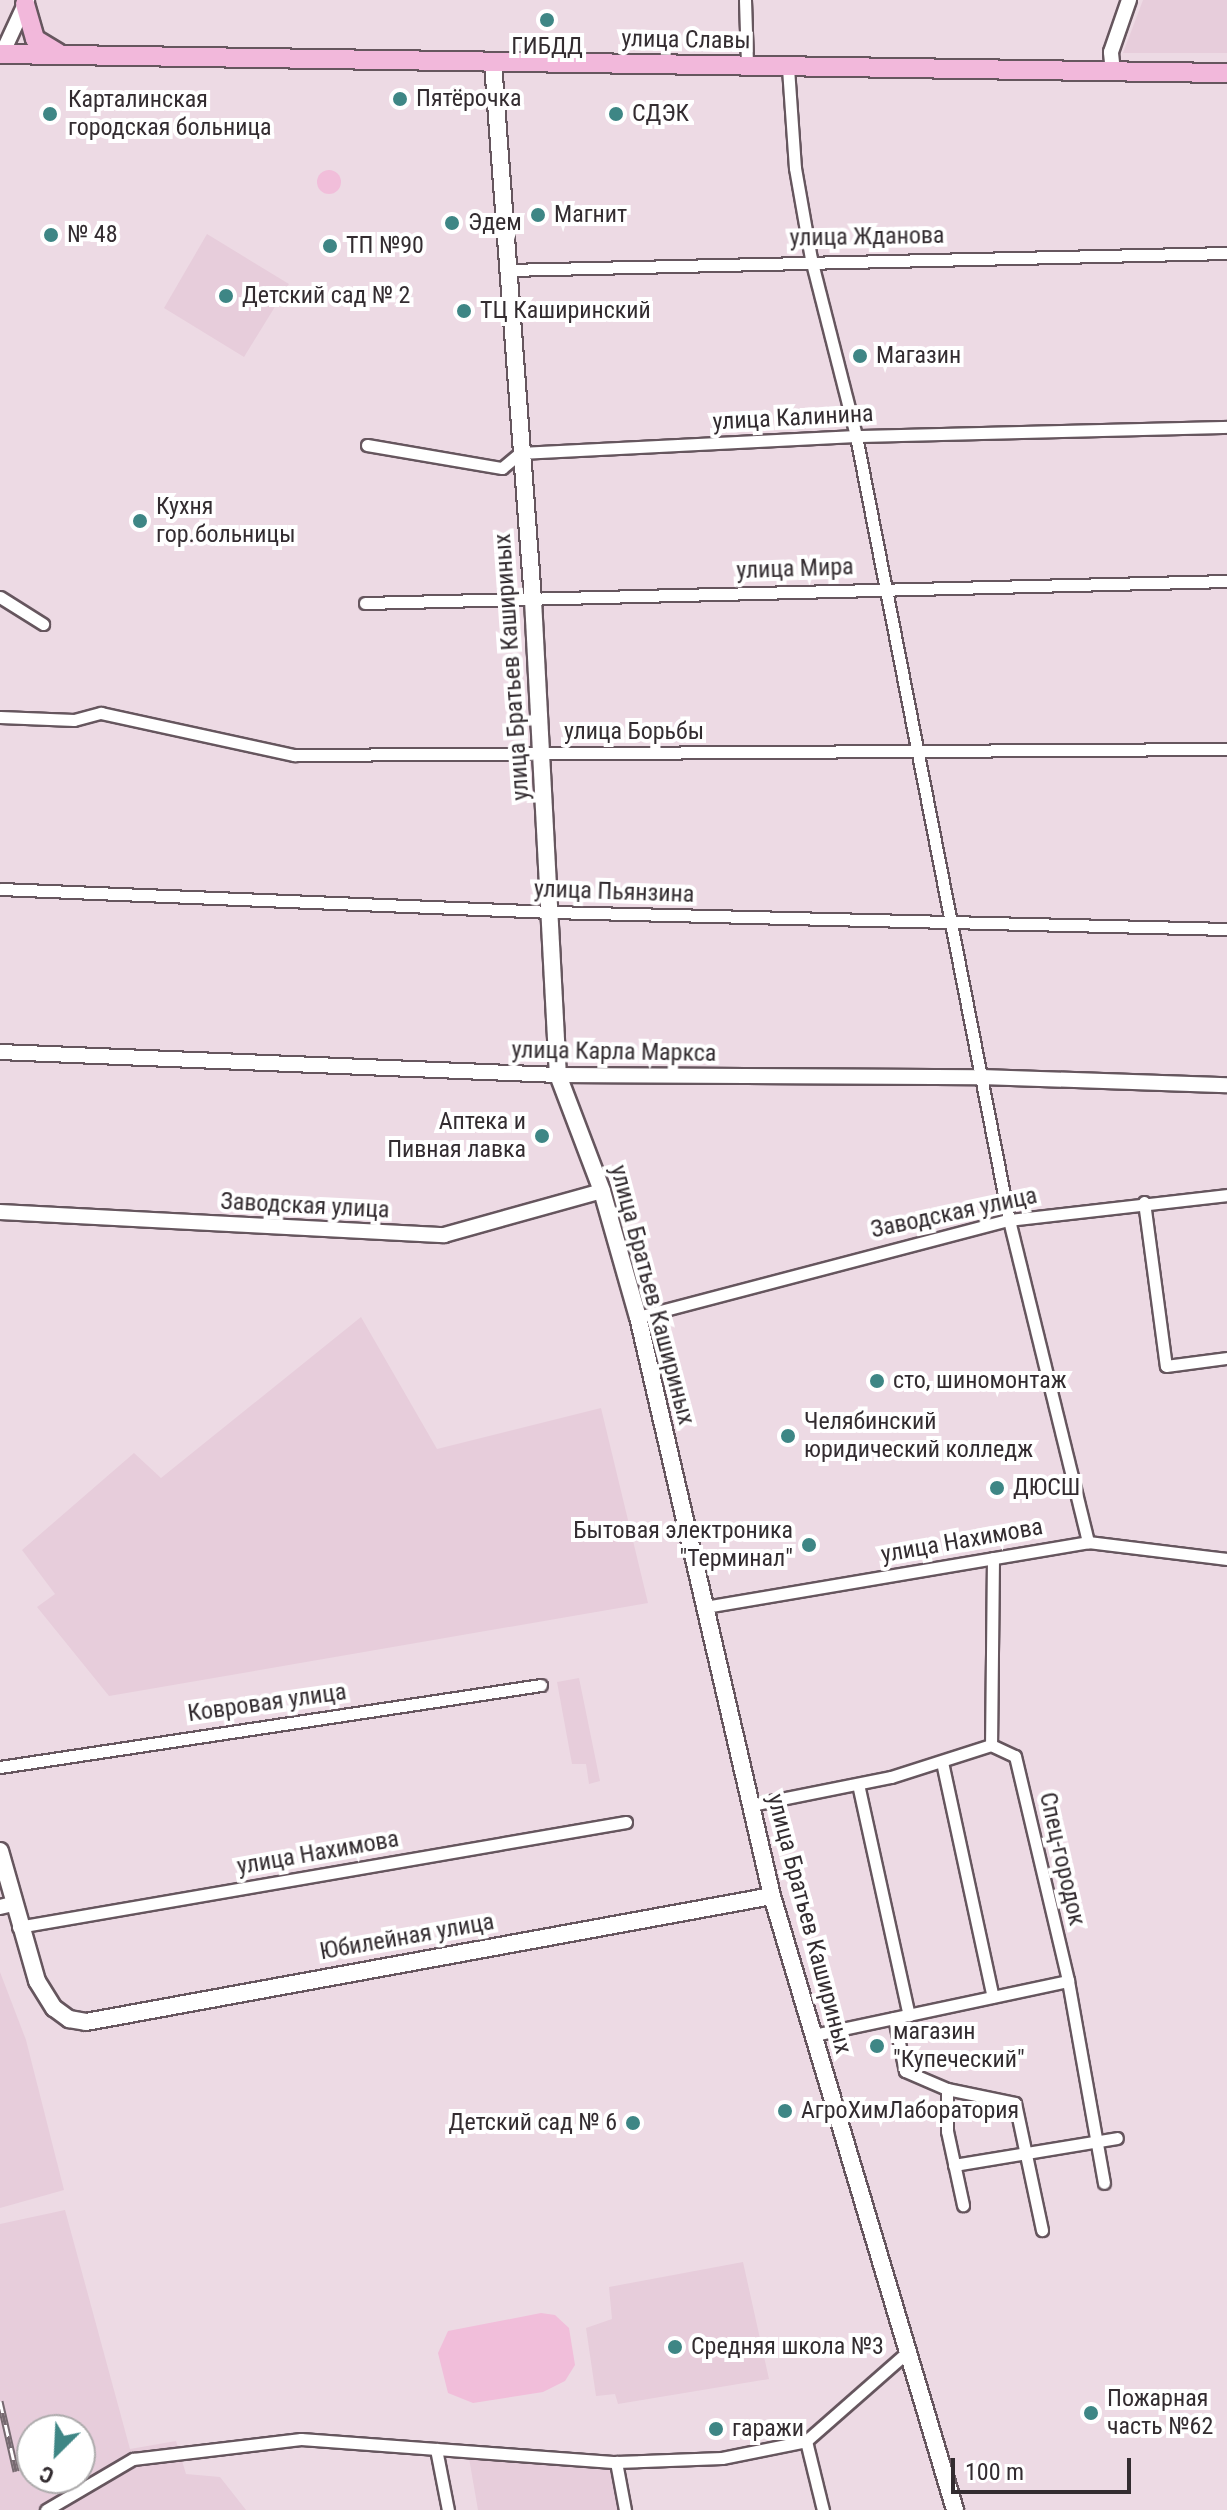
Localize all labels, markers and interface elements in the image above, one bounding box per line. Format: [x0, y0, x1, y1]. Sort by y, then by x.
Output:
marker: ГИБДД [538, 11, 556, 29]
street label: улица Славы [621, 24, 751, 56]
place label: ГИБДД [511, 33, 583, 61]
place label: Пятёрочка [416, 85, 521, 113]
place label: Карталинская городская больница [68, 86, 272, 142]
marker: Пятёрочка [391, 90, 409, 108]
place label: СДЭК [632, 100, 689, 128]
marker: Карталинская городская больница [39, 103, 61, 125]
marker: СДЭК [607, 105, 625, 123]
place label: Магнит [554, 201, 627, 229]
marker: Магнит [529, 206, 547, 224]
place label: Эдем [468, 209, 522, 237]
marker: Эдем [443, 214, 461, 232]
place label: № 48 [67, 221, 117, 249]
street label: улица Жданова [789, 221, 945, 253]
marker: № 48 [42, 226, 60, 244]
place label: ТП №90 [346, 232, 424, 260]
marker: ТП №90 [321, 237, 339, 255]
place label: Детский сад № 2 [242, 282, 410, 310]
marker: Детский сад № 2 [217, 287, 235, 305]
place label: ТЦ Каширинский [480, 297, 651, 325]
marker: ТЦ Каширинский [455, 302, 473, 320]
place label: Магазин [876, 342, 961, 370]
marker: Магазин [851, 347, 869, 365]
street label: улица Калинина [712, 399, 874, 437]
place label: Кухня гор.больницы [156, 493, 295, 549]
marker: Кухня гор.больницы [131, 512, 149, 530]
street label: улица Братьев Кашириных [488, 532, 536, 802]
street label: улица Мира [736, 553, 854, 585]
street label: улица Борьбы [564, 718, 704, 746]
street label: улица Пьянзина [533, 875, 695, 909]
street label: улица Карла Маркса [511, 1036, 717, 1068]
place label: Аптека и Пивная лавка [387, 1108, 526, 1164]
marker: Аптека и Пивная лавка [533, 1127, 551, 1145]
street label: улица Братьев Кашириных [603, 1162, 701, 1428]
street label: Заводская улица [868, 1181, 1040, 1245]
street label: Заводская улица [220, 1187, 390, 1225]
place label: сто, шиномонтаж [893, 1367, 1067, 1395]
marker: сто, шиномонтаж [868, 1372, 886, 1390]
place label: Челябинский юридический колледж [804, 1408, 1033, 1464]
marker: Челябинский юридический колледж [779, 1427, 797, 1445]
place label: ДЮСШ [1013, 1474, 1080, 1502]
marker: ДЮСШ [988, 1479, 1006, 1497]
street label: улица Нахимова [879, 1513, 1045, 1569]
place label: Бытовая электроника "Терминал" [573, 1517, 793, 1573]
marker: Бытовая электроника "Терминал" [800, 1536, 818, 1554]
street label: Ковровая улица [186, 1678, 348, 1728]
street label: Спец-городок [1033, 1790, 1091, 1928]
street label: улица Братьев Кашириных [760, 1791, 858, 2057]
street label: улица Нахимова [235, 1825, 401, 1881]
street label: Юбилейная улица [318, 1907, 496, 1967]
place label: магазин "Купеческий" [893, 2018, 1025, 2074]
marker: магазин "Купеческий" [868, 2037, 886, 2055]
place label: АгроХимЛаборатория [801, 2097, 1019, 2125]
marker: АгроХимЛаборатория [776, 2102, 794, 2120]
place label: Детский сад № 6 [449, 2109, 617, 2137]
marker: Детский сад № 6 [624, 2114, 642, 2132]
place label: Средняя школа №3 [691, 2333, 884, 2361]
marker: Средняя школа №3 [666, 2338, 684, 2356]
place label: Пожарная часть №62 [1107, 2385, 1213, 2441]
marker: Пожарная часть №62 [1082, 2404, 1100, 2422]
north arrow [16, 2414, 96, 2494]
place label: гаражи [732, 2415, 804, 2443]
marker: гаражи [707, 2420, 725, 2438]
scale bar [955, 2442, 1135, 2492]
text: 100 m [965, 2458, 1024, 2486]
text: С [36, 2461, 58, 2489]

